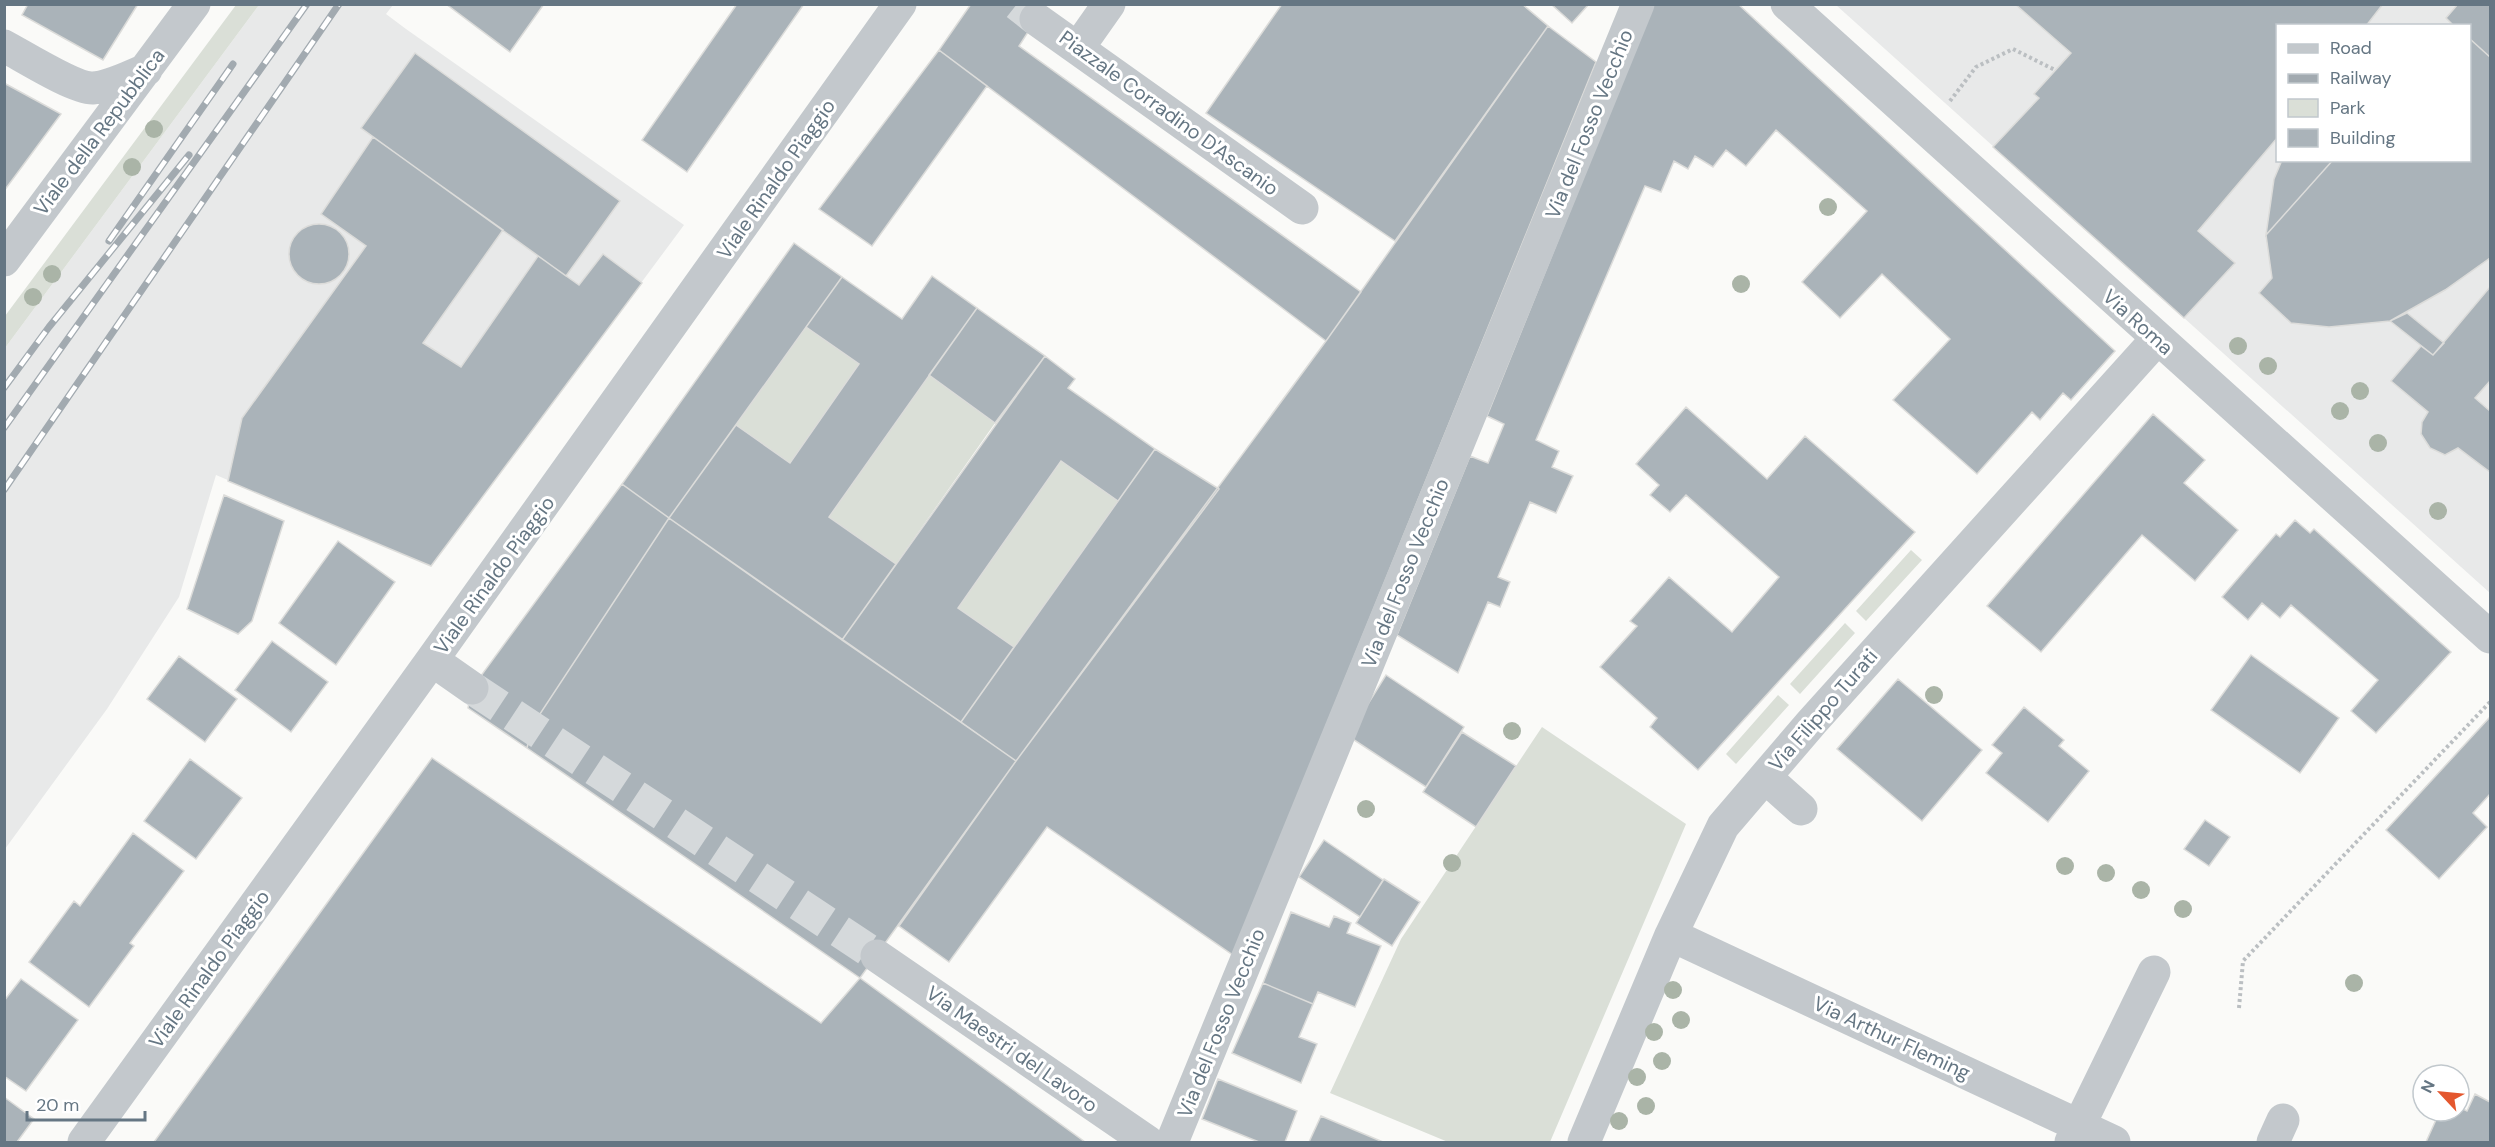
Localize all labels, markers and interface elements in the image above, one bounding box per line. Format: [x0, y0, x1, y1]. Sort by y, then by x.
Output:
legend [2276, 24, 2471, 162]
street label: Piazzale Corradino D'Ascanio [1054, 25, 1284, 201]
street label: Via del Fosso Vecchio [1539, 26, 1639, 222]
text: Road [2330, 36, 2372, 60]
street label: Viale della Repubblica [28, 43, 170, 221]
text: Railway [2330, 66, 2392, 90]
street label: Viale Rinaldo Piaggio [711, 94, 841, 264]
text: Park [2330, 96, 2366, 120]
text: Building [2330, 126, 2395, 150]
street label: Via Roma [2097, 283, 2179, 361]
street label: Via del Fosso Vecchio [1355, 475, 1455, 671]
street label: Viale Rinaldo Piaggio [428, 491, 560, 659]
street label: Via Filippo Turati [1763, 643, 1883, 777]
street label: Viale Rinaldo Piaggio [143, 885, 275, 1053]
street label: Via del Fosso Vecchio [1171, 925, 1271, 1121]
street label: Via Maestri del Lavoro [921, 980, 1103, 1118]
street label: Via Arthur Fleming [1809, 990, 1975, 1086]
north arrow [2411, 1063, 2471, 1123]
text: N [2416, 1077, 2440, 1096]
scale bar [27, 1084, 146, 1122]
text: 20 m [36, 1093, 79, 1117]

